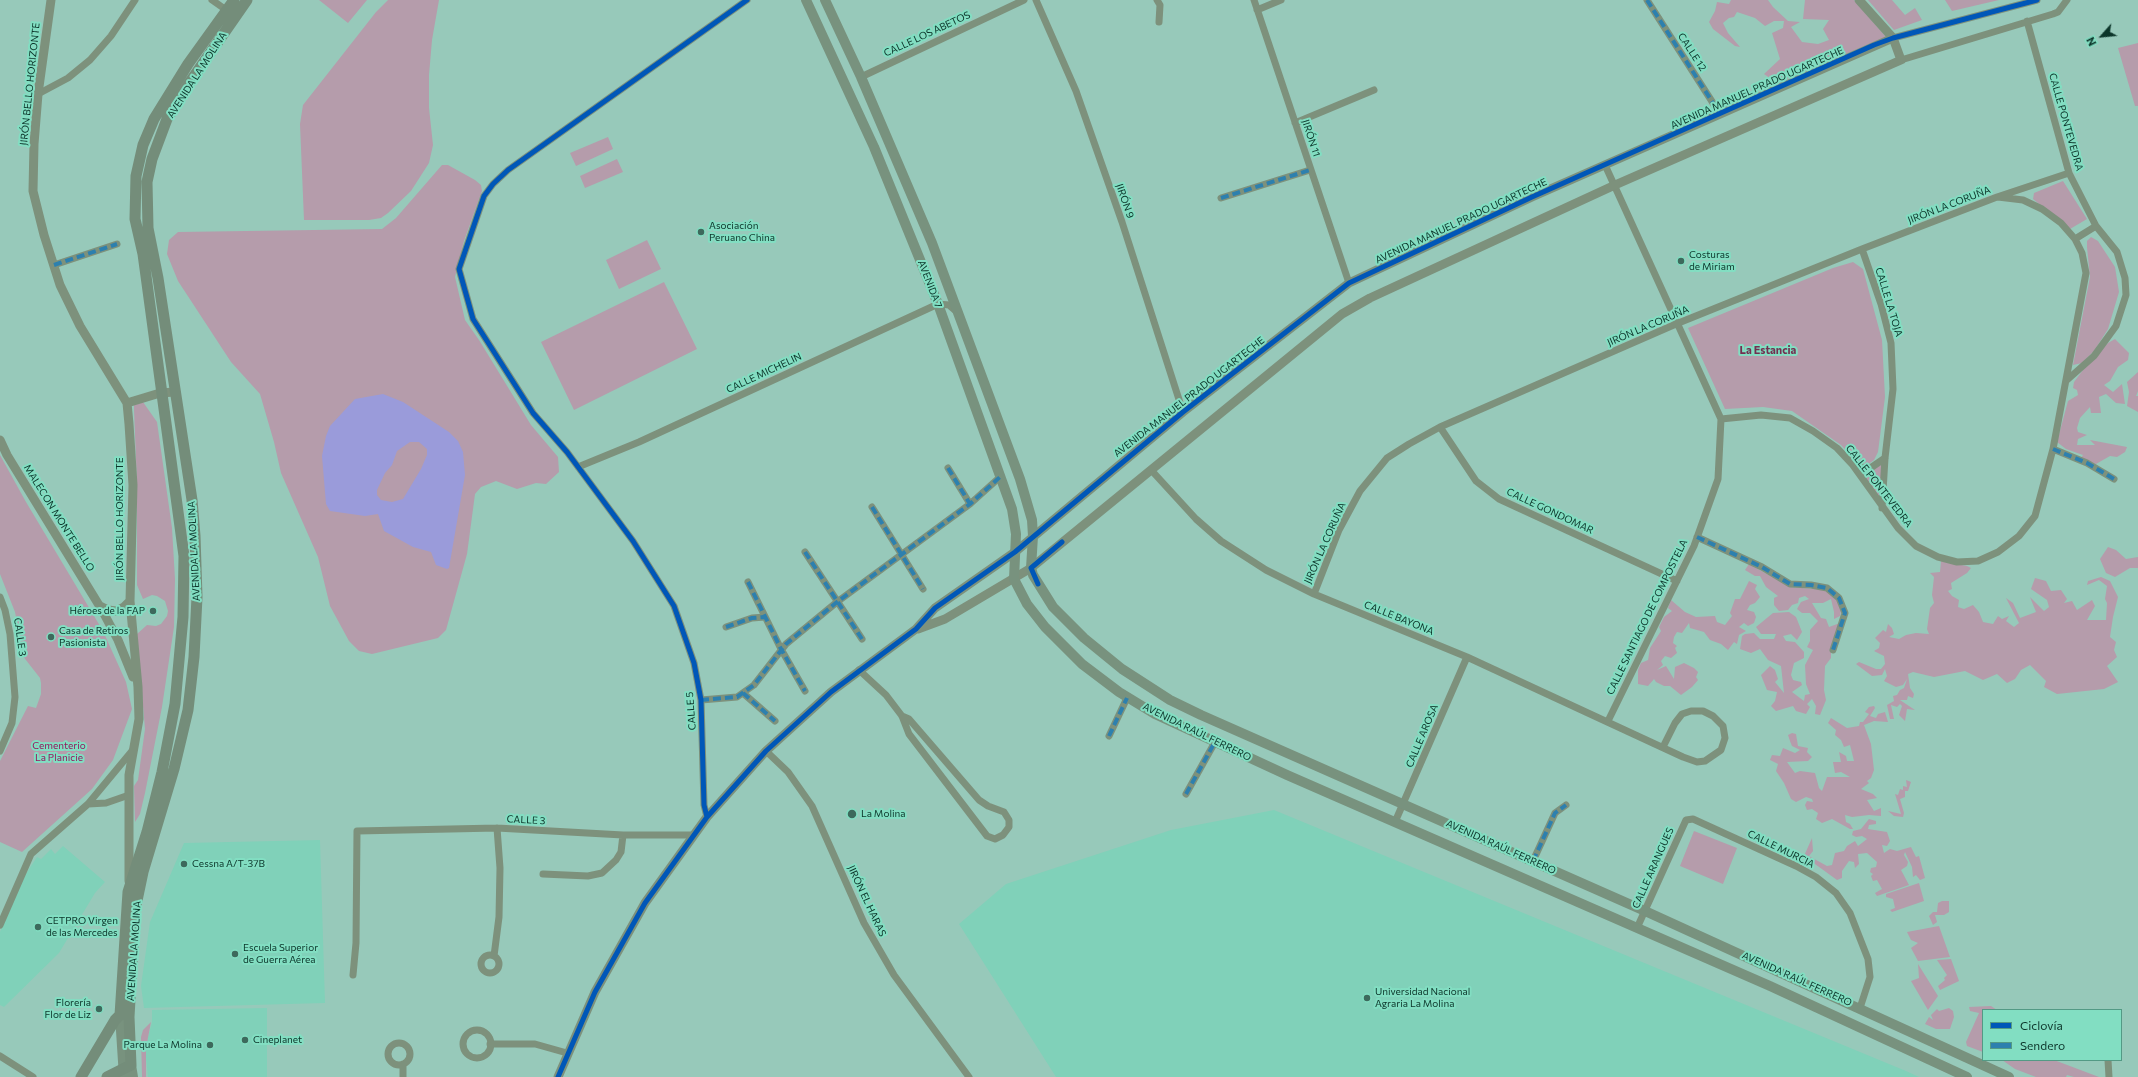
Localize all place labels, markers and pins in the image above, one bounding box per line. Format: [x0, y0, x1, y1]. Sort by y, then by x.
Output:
place label: Asociación Peruano China [709, 220, 775, 244]
marker: Asociación Peruano China [696, 227, 706, 237]
place label: Costuras de Miriam [1689, 249, 1735, 272]
marker: Costuras de Miriam [1676, 256, 1686, 266]
place label: Héroes de la FAP [70, 605, 145, 617]
marker: Héroes de la FAP [148, 606, 158, 616]
place label: Casa de Retiros Pasionista [59, 625, 128, 648]
marker: Casa de Retiros Pasionista [46, 632, 56, 642]
marker: La Molina [846, 808, 858, 820]
place label: La Molina [861, 808, 905, 820]
place label: Cessna A/T-37B [192, 858, 265, 870]
marker: Cessna A/T-37B [179, 859, 189, 869]
place label: CETPRO Virgen de las Mercedes [46, 915, 118, 938]
marker: CETPRO Virgen de las Mercedes [33, 922, 43, 932]
place label: Escuela Superior de Guerra Aérea [243, 942, 318, 966]
marker: Escuela Superior de Guerra Aérea [230, 949, 240, 959]
place label: Universidad Nacional Agraria La Molina [1375, 986, 1470, 1010]
marker: Universidad Nacional Agraria La Molina [1362, 993, 1372, 1003]
place label: Florería Flor de Liz [45, 997, 91, 1020]
marker: Florería Flor de Liz [94, 1004, 104, 1014]
place label: Cineplanet [253, 1034, 302, 1046]
marker: Cineplanet [240, 1035, 250, 1045]
place label: Parque La Molina [124, 1039, 202, 1051]
marker: Parque La Molina [205, 1040, 215, 1050]

